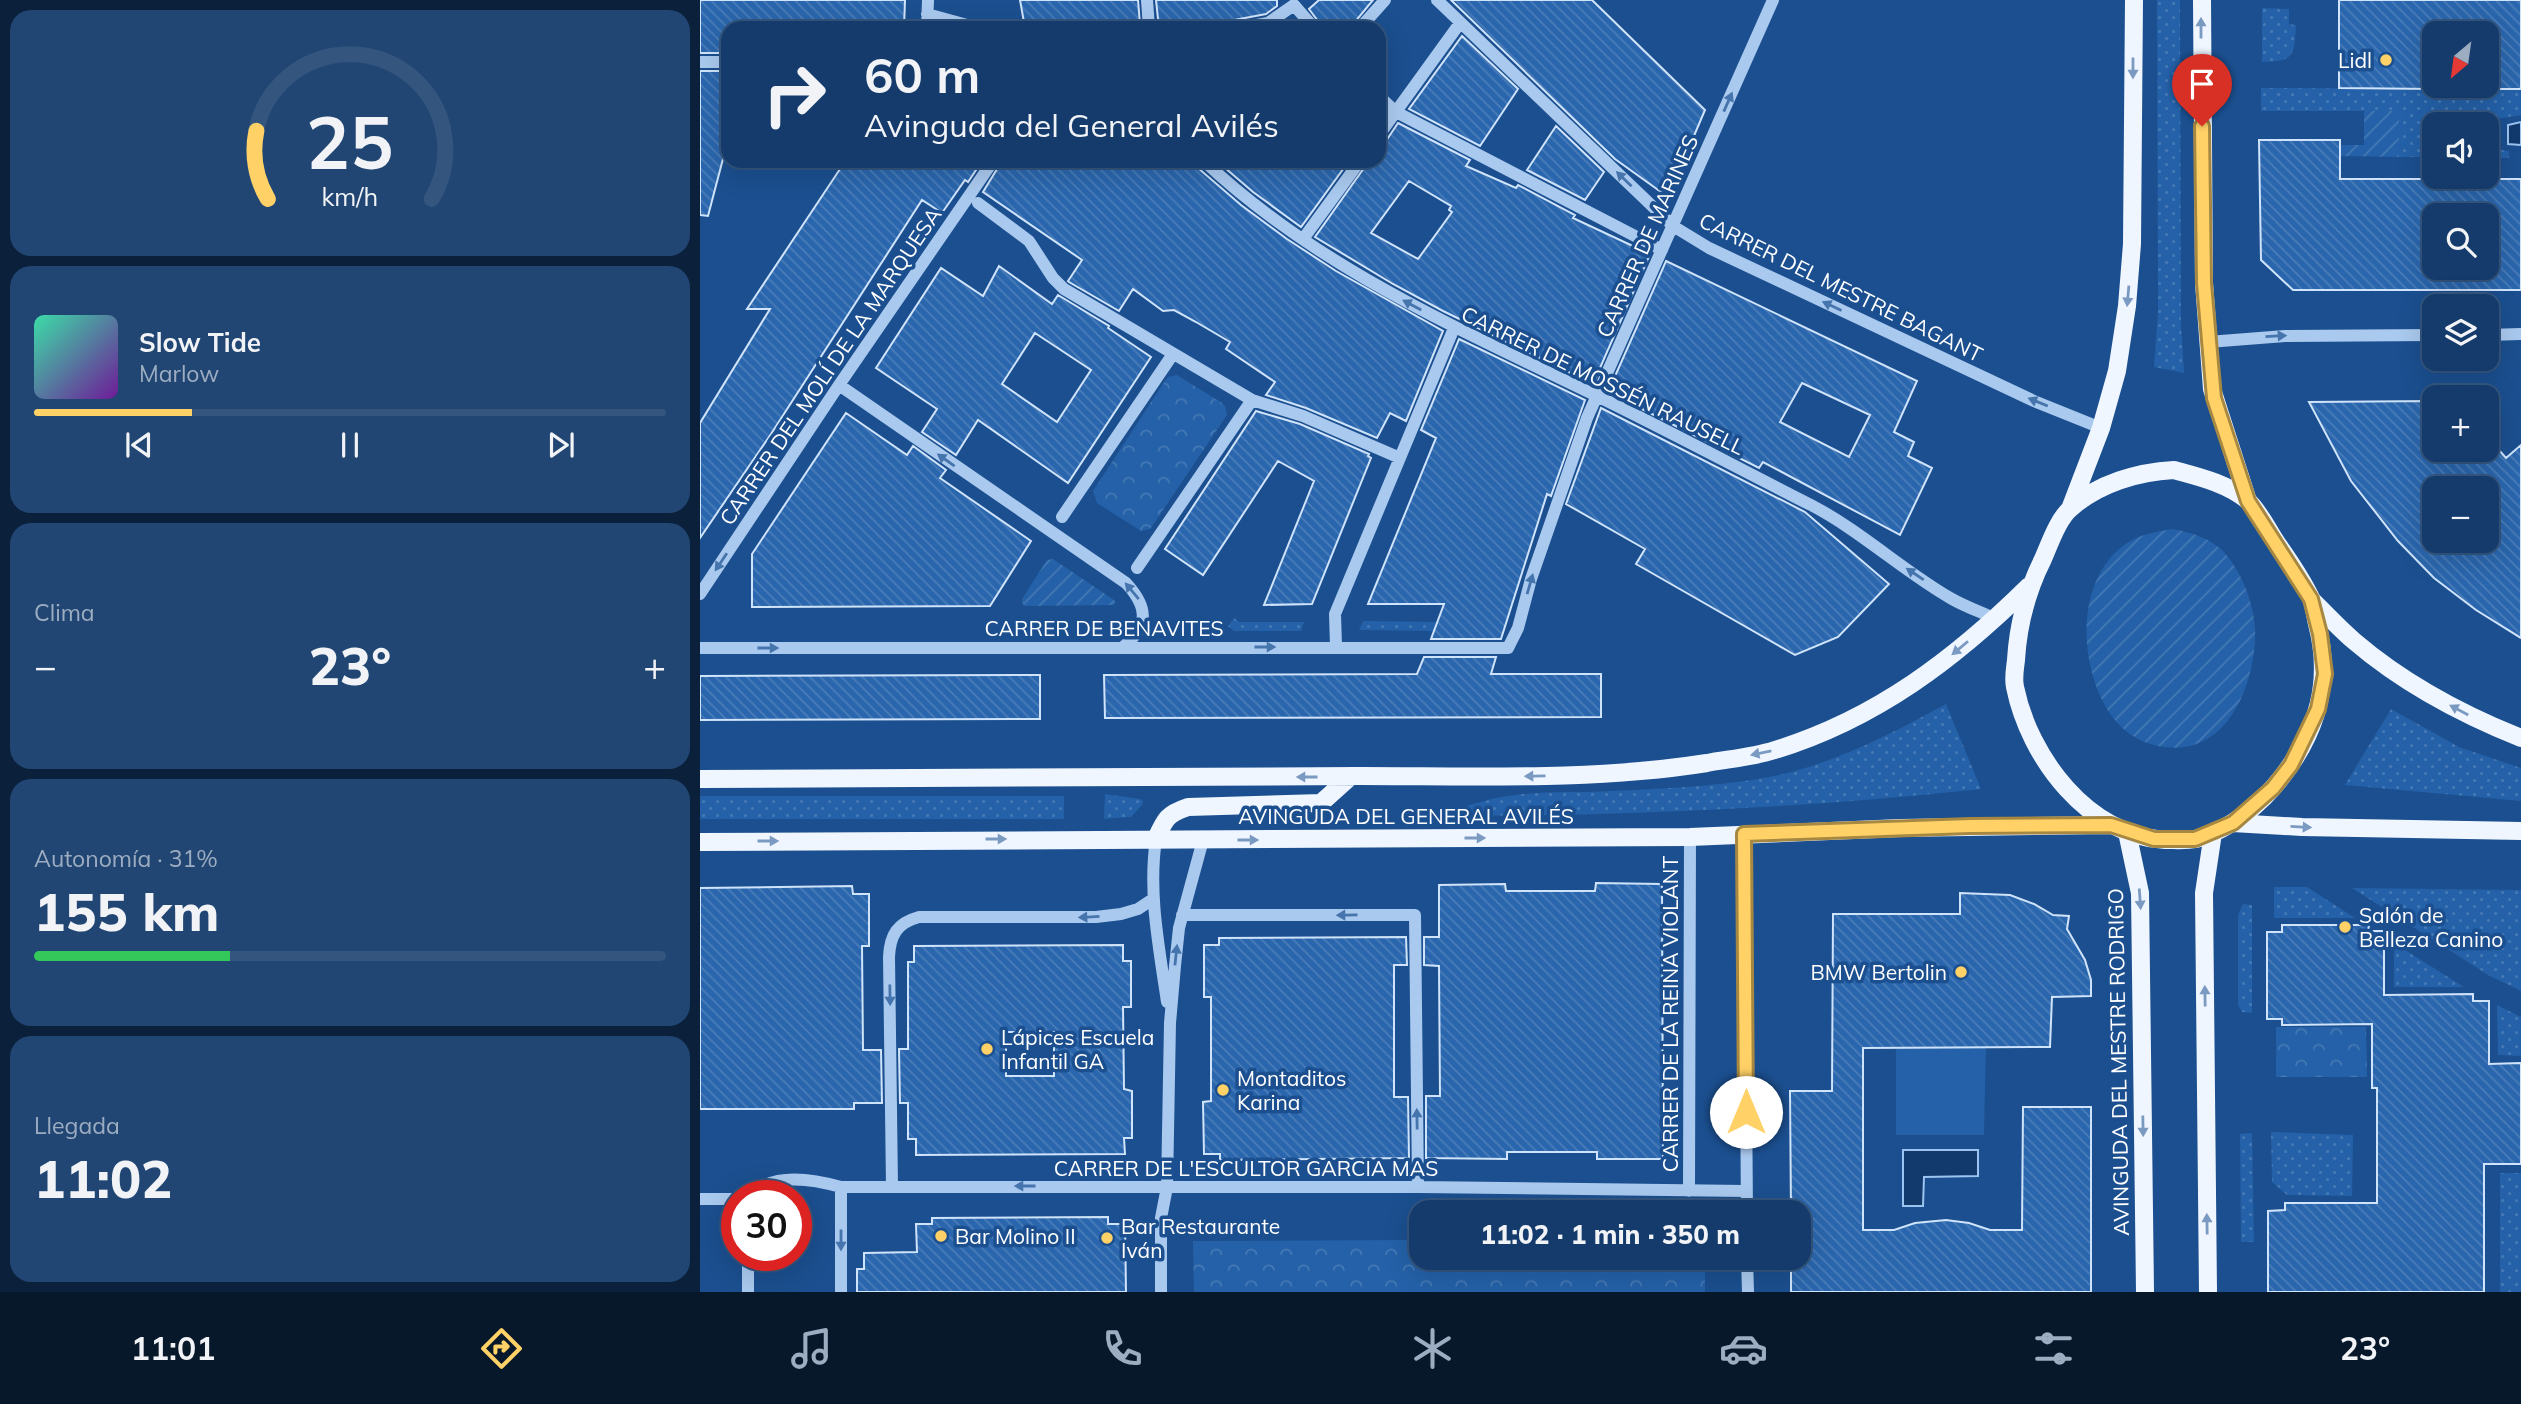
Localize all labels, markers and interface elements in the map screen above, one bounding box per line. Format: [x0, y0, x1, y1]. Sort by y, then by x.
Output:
one-way arrow [2196, 17, 2207, 39]
north arrow [2422, 21, 2499, 98]
map controls [2422, 21, 2499, 553]
text: 60 m [864, 44, 980, 105]
place label: Lidl [2338, 47, 2372, 73]
icon: right [749, 49, 840, 140]
marker: Lidl [2378, 52, 2394, 68]
pin [2172, 54, 2232, 126]
one-way arrow [2127, 57, 2139, 79]
icon: arrive [2183, 65, 2221, 103]
one-way arrow [1722, 92, 1734, 112]
text: 25 [306, 97, 394, 188]
text: Avinguda del General Avilés [864, 105, 1279, 145]
button: sound [2422, 112, 2499, 189]
street label: CARRER DE MARINES [1591, 131, 1703, 341]
one-way arrow [1616, 172, 1633, 188]
text: km/h [322, 181, 378, 212]
street label: CARRER DEL MOLÍ DE LA MARQUESA [714, 202, 947, 530]
button: search [2422, 203, 2499, 280]
street label: CARRER DEL MESTRE BAGANT [1695, 207, 1987, 367]
one-way arrow [2122, 285, 2133, 307]
button: layers [2422, 294, 2499, 371]
one-way arrow [1402, 300, 1422, 312]
street label: CARRER DE MOSSÉN RAUSELL [1457, 300, 1749, 460]
one-way arrow [1822, 300, 1842, 312]
text: Slow Tide [139, 326, 261, 359]
one-way arrow [2265, 331, 2287, 342]
text: Marlow [139, 359, 219, 388]
button: + [2422, 385, 2499, 462]
one-way arrow [2028, 396, 2048, 408]
icon: previous [120, 426, 158, 464]
icon: pause [331, 426, 369, 464]
icon: next [542, 426, 580, 464]
one-way arrow [937, 454, 956, 467]
button: − [2422, 476, 2499, 553]
one-way arrow [714, 553, 728, 571]
one-way arrow [1905, 567, 1925, 580]
one-way arrow [1526, 573, 1536, 594]
one-way arrow [1124, 582, 1139, 600]
text: Clima [34, 598, 95, 627]
street label: CARRER DE BENAVITES [985, 615, 1223, 641]
text: 23° [309, 633, 391, 698]
one-way arrow [1952, 640, 1969, 655]
one-way arrow [1254, 641, 1276, 653]
text: − [34, 642, 57, 690]
text: + [643, 642, 666, 690]
one-way arrow [757, 642, 779, 654]
one-way arrow [2449, 704, 2469, 716]
one-way arrow [1750, 748, 1772, 759]
one-way arrow [1524, 770, 1546, 781]
one-way arrow [1296, 771, 1318, 783]
street label: AVINGUDA DEL GENERAL AVILÉS [1238, 803, 1574, 829]
one-way arrow [2291, 822, 2313, 833]
one-way arrow [1464, 832, 1486, 844]
one-way arrow [985, 833, 1007, 845]
one-way arrow [1237, 834, 1259, 846]
one-way arrow [757, 835, 779, 847]
text: Autonomía · 31% [34, 844, 218, 873]
street label: CARRER DE LA REINA VIOLANT [1657, 856, 1683, 1172]
text: 155 km [34, 879, 219, 944]
street label: AVINGUDA DEL MESTRE RODRIGO [2102, 888, 2134, 1236]
one-way arrow [2135, 888, 2146, 910]
place label: Salón de Belleza Canino [2359, 902, 2503, 952]
one-way arrow [1335, 909, 1357, 921]
one-way arrow [1078, 912, 1100, 923]
marker: Salón de Belleza Canino [2337, 919, 2353, 935]
one-way arrow [1171, 944, 1182, 966]
place label: BMW Bertolin [1810, 959, 1947, 985]
marker: BMW Bertolin [1953, 964, 1969, 980]
one-way arrow [884, 985, 896, 1007]
one-way arrow [2199, 985, 2211, 1007]
place label: Lápices Escuela Infantil GA [1001, 1024, 1154, 1074]
marker: Lápices Escuela Infantil GA [979, 1041, 995, 1057]
place label: Montaditos Karina [1237, 1065, 1347, 1115]
position arrow [1709, 1075, 1783, 1149]
marker: Montaditos Karina [1215, 1082, 1231, 1098]
one-way arrow [1411, 1108, 1423, 1130]
text: Llegada [34, 1111, 120, 1140]
one-way arrow [2137, 1115, 2149, 1137]
text: 11:02 [34, 1146, 172, 1211]
street label: CARRER DE L'ESCULTOR GARCIA MAS [1054, 1155, 1438, 1181]
speed limit sign: 30 [721, 1180, 812, 1271]
one-way arrow [1014, 1181, 1036, 1192]
place label: Bar Restaurante Iván [1121, 1213, 1280, 1263]
one-way arrow [2201, 1213, 2213, 1235]
text: 11:02 · 1 min · 350 m [1480, 1218, 1740, 1251]
place label: Bar Molino II [955, 1223, 1076, 1249]
marker: Bar Molino II [933, 1228, 949, 1244]
one-way arrow [835, 1229, 847, 1251]
marker: Bar Restaurante Iván [1099, 1230, 1115, 1246]
icon: directions [477, 1324, 526, 1373]
icon: music [787, 1324, 836, 1373]
icon: phone [1098, 1324, 1147, 1373]
icon: climate [1408, 1324, 1457, 1373]
icon: car [1719, 1324, 1768, 1373]
icon: filters [2029, 1324, 2078, 1373]
text: 11:01 [131, 1328, 215, 1368]
text: 23° [2340, 1328, 2390, 1368]

